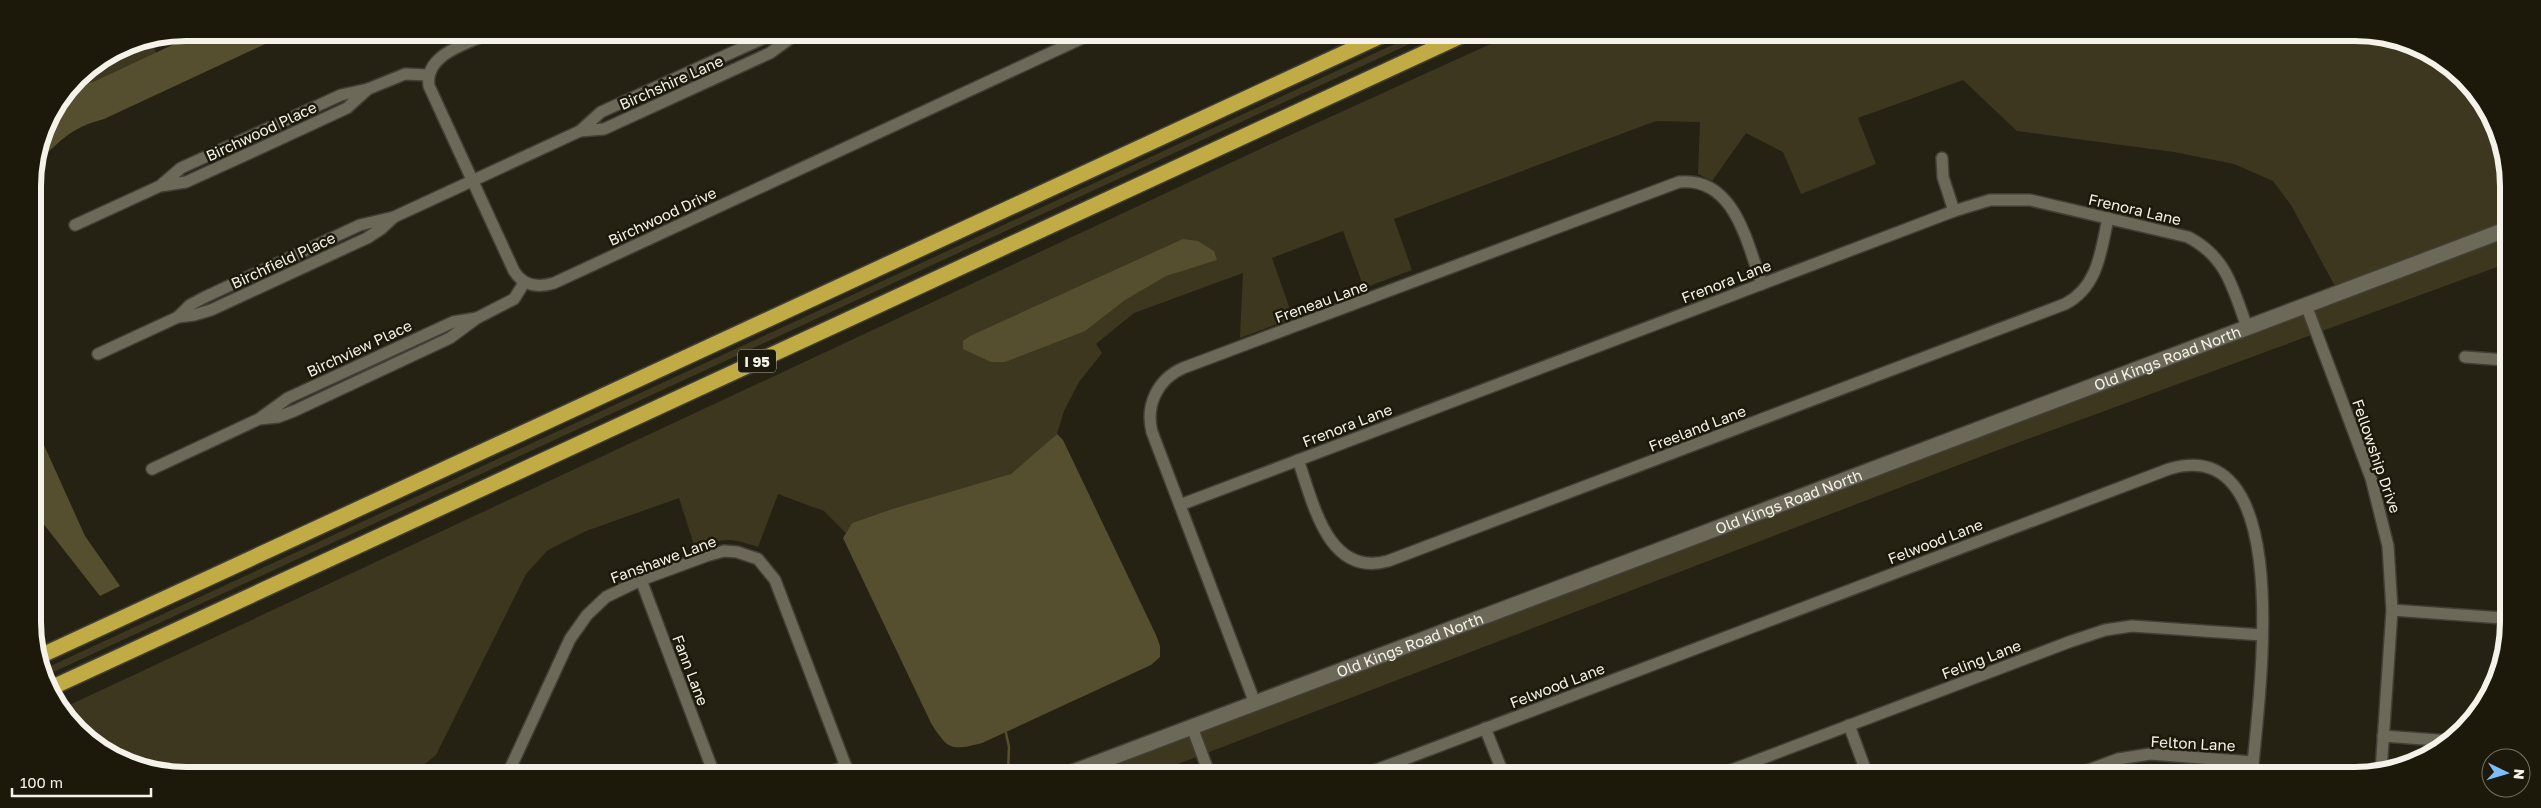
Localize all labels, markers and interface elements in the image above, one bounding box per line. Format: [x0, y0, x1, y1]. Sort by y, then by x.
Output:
street label: Birchshire Lane [616, 51, 726, 113]
street label: Birchwood Place [203, 97, 319, 165]
street label: Birchwood Drive [605, 183, 719, 249]
street label: Frenora Lane [2087, 190, 2183, 228]
street label: Birchfield Place [228, 228, 338, 292]
street label: Frenora Lane [1679, 256, 1774, 306]
street label: Freneau Lane [1272, 276, 1370, 326]
street label: Birchview Place [304, 316, 415, 380]
street label: Old Kings Road North [2091, 322, 2243, 394]
road number: I 95 [738, 350, 776, 372]
street label: Fellowship Drive [2349, 397, 2405, 516]
street label: Frenora Lane [1300, 400, 1395, 450]
street label: Freeland Lane [1646, 401, 1748, 455]
street label: Old Kings Road North [1712, 465, 1864, 537]
street label: Felwood Lane [1885, 515, 1985, 567]
street label: Fanshawe Lane [608, 531, 719, 587]
street label: Old Kings Road North [1334, 609, 1486, 681]
street label: Fann Lane [669, 632, 713, 708]
street label: Feling Lane [1939, 636, 2024, 682]
street label: Felwood Lane [1507, 659, 1607, 711]
street label: Felton Lane [2150, 732, 2236, 754]
north arrow [2481, 748, 2531, 798]
scale bar [12, 766, 151, 798]
text: N [2511, 768, 2528, 780]
text: 100 m [20, 773, 63, 791]

